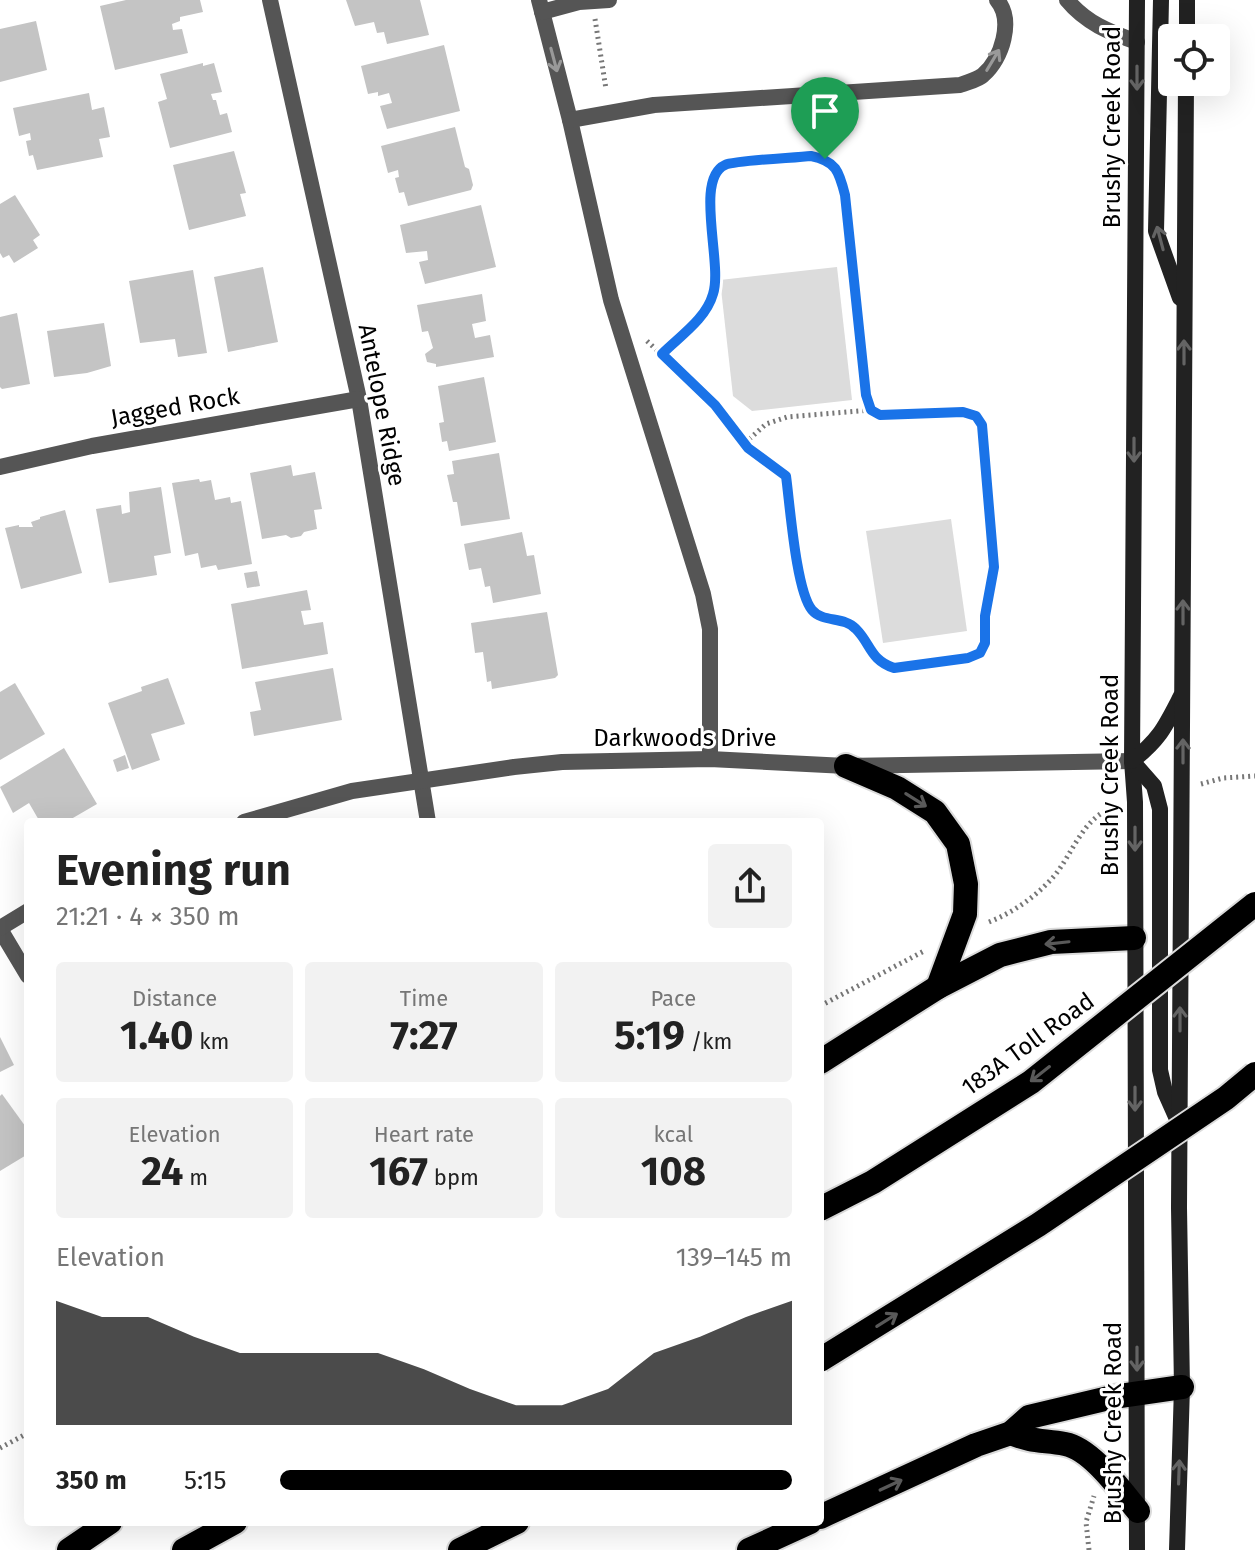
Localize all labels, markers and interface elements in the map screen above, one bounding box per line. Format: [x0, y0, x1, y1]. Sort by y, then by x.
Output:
map controls [1158, 24, 1230, 96]
button: locate [1158, 24, 1230, 96]
street label: Brushy Creek Road [1098, 26, 1126, 228]
one-way arrow [548, 47, 563, 73]
one-way arrow [985, 49, 1001, 72]
one-way arrow [1129, 64, 1144, 91]
pin [791, 77, 859, 159]
icon: arrive [803, 89, 847, 133]
one-way arrow [1151, 225, 1166, 251]
street label: Antelope Ridge [353, 322, 411, 488]
one-way arrow [1176, 339, 1192, 366]
street label: Jagged Rock [108, 382, 242, 432]
one-way arrow [1126, 436, 1142, 463]
one-way arrow [1175, 599, 1191, 626]
street label: Brushy Creek Road [1096, 674, 1124, 876]
street label: Darkwoods Drive [593, 724, 777, 752]
one-way arrow [1175, 738, 1191, 765]
one-way arrow [904, 793, 927, 809]
one-way arrow [1127, 825, 1143, 852]
text: Evening run [56, 844, 291, 897]
button: share [708, 844, 792, 928]
text: 21:21 · 4 × 350 m [56, 901, 240, 932]
one-way arrow [1044, 936, 1070, 951]
text: Distance [132, 985, 217, 1012]
text: Time [400, 985, 448, 1012]
text: Pace [651, 985, 696, 1012]
street label: 183A Toll Road [956, 987, 1100, 1101]
one-way arrow [1173, 1006, 1188, 1033]
text: 1.40 [120, 1012, 193, 1060]
text: 7:27 [390, 1012, 458, 1060]
text: 5:19 [614, 1012, 685, 1060]
text: km [193, 1028, 229, 1055]
text: /km [685, 1028, 732, 1055]
one-way arrow [1030, 1066, 1051, 1083]
one-way arrow [1127, 1085, 1143, 1112]
text: Elevation [129, 1121, 221, 1148]
text: Heart rate [374, 1121, 474, 1148]
text: kcal [654, 1121, 693, 1148]
text: 24 [141, 1148, 183, 1196]
text: 167 [369, 1148, 428, 1196]
text: 108 [641, 1148, 706, 1196]
text: m [183, 1164, 208, 1191]
text: bpm [428, 1164, 479, 1191]
text: Elevation [56, 1242, 165, 1273]
text: 139–145 m [676, 1242, 792, 1273]
one-way arrow [875, 1311, 898, 1327]
street label: Brushy Creek Road [1099, 1322, 1127, 1524]
one-way arrow [1129, 1345, 1145, 1372]
one-way arrow [1171, 1459, 1187, 1486]
text: 350 m [56, 1465, 127, 1496]
text: 5:15 [184, 1465, 227, 1496]
one-way arrow [878, 1476, 902, 1491]

